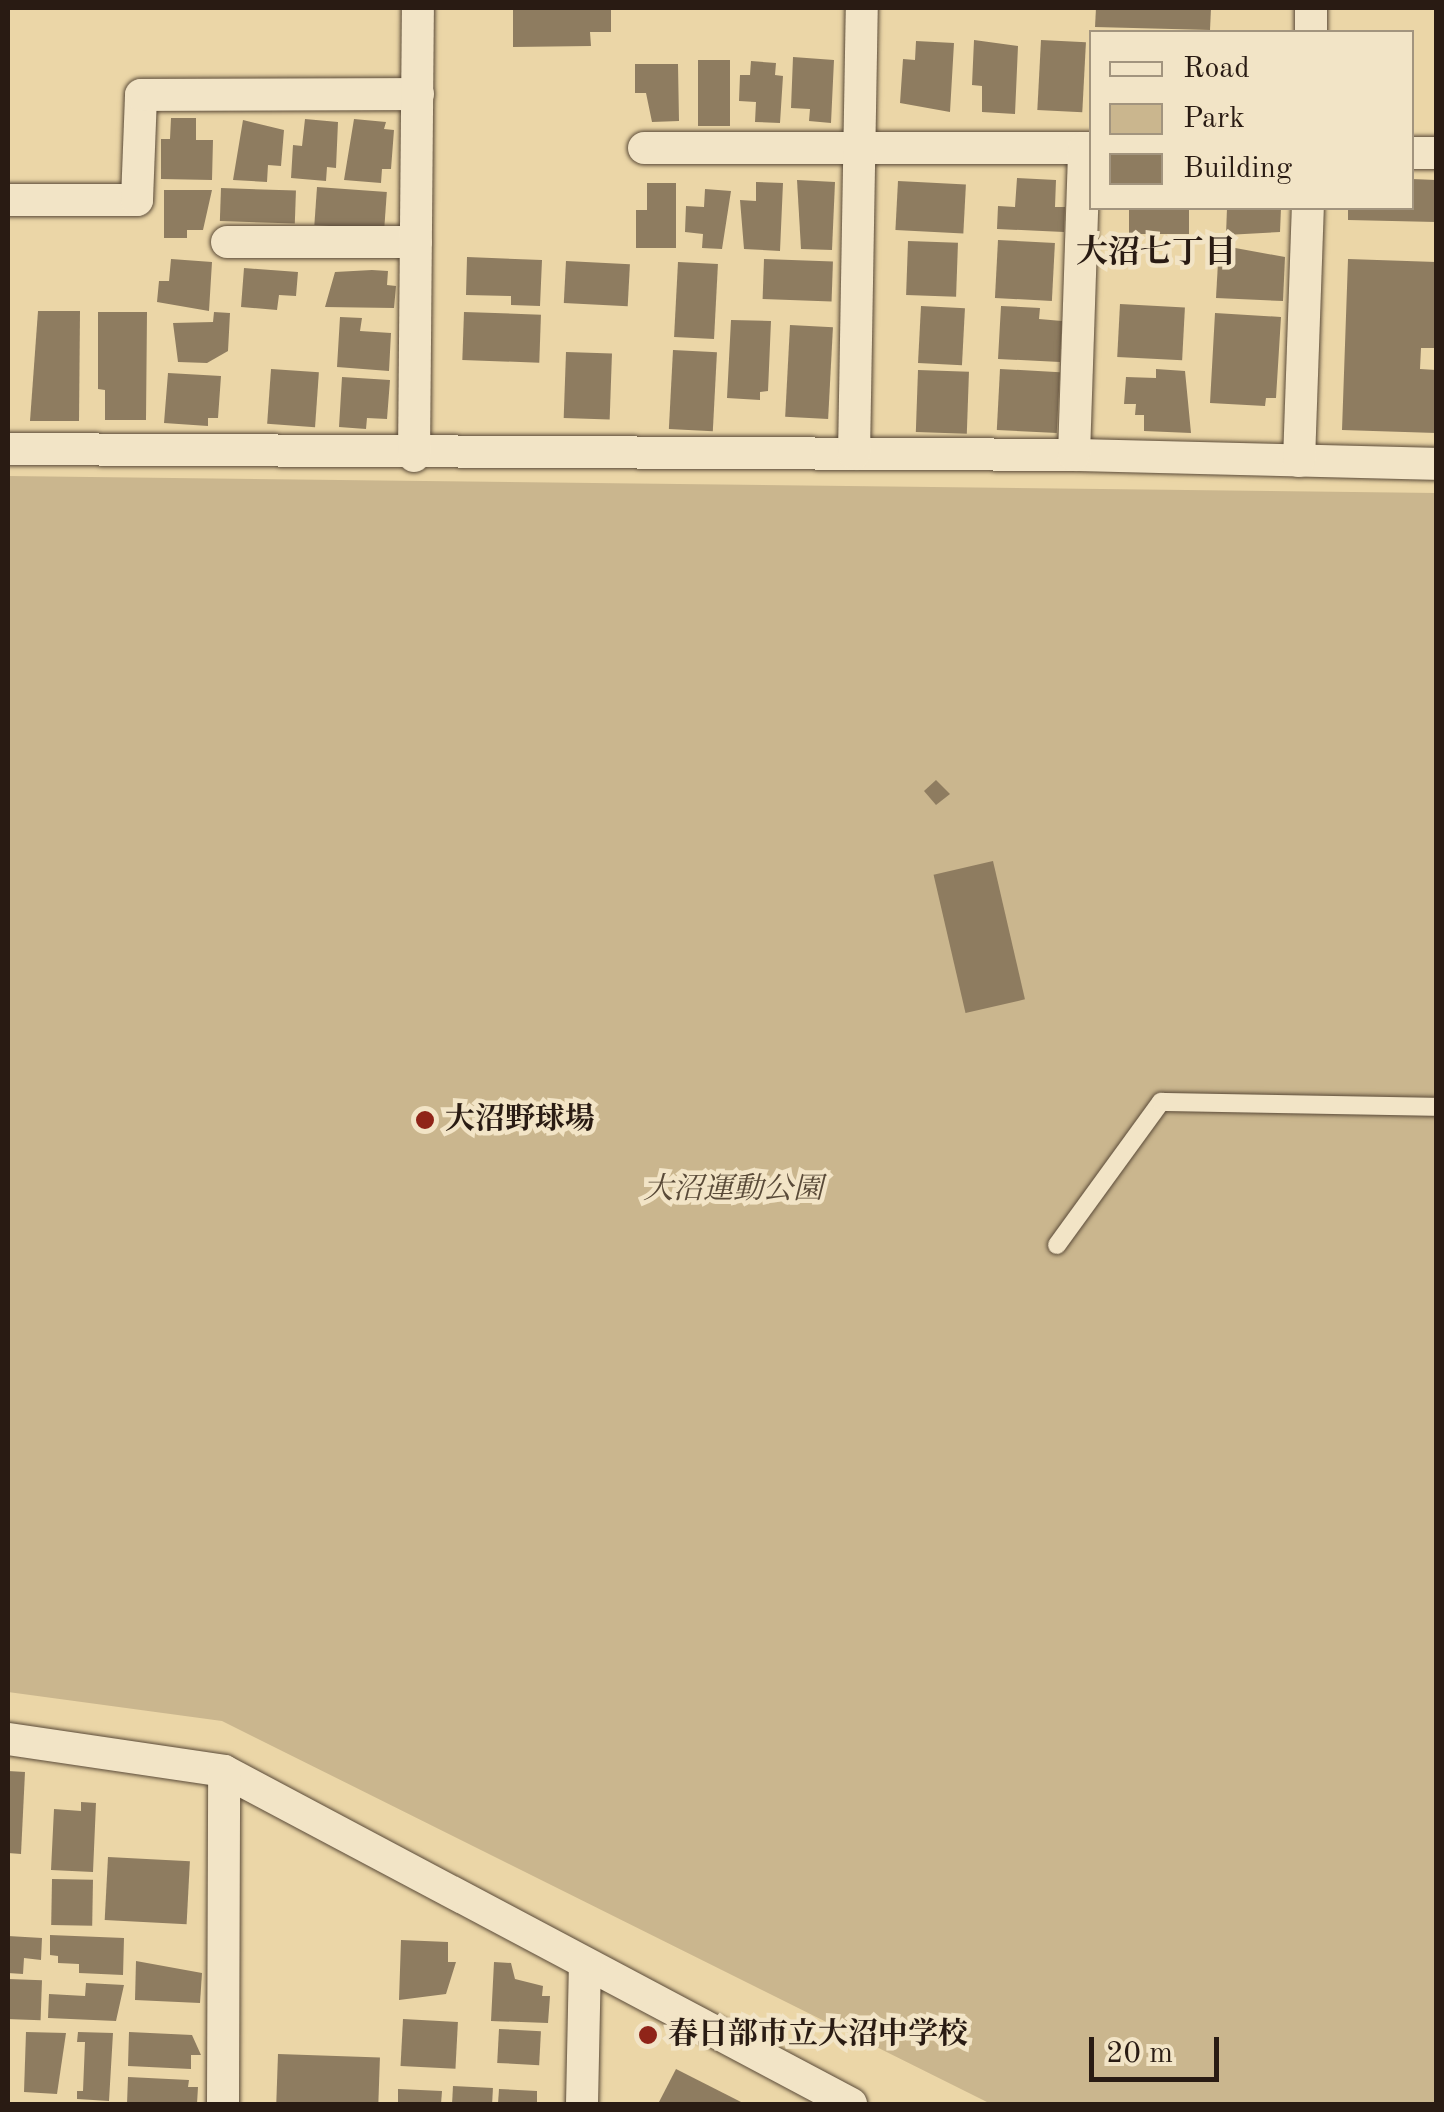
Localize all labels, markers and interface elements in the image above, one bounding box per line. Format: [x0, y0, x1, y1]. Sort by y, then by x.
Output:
legend [1089, 30, 1414, 210]
text: Road [1183, 54, 1250, 84]
text: Park [1183, 104, 1245, 134]
text: Building [1183, 154, 1292, 184]
district label: 大沼七丁目 [1076, 235, 1236, 273]
place label: 大沼野球場 [445, 1102, 595, 1138]
marker: 大沼野球場 [414, 1109, 436, 1131]
park label: 大沼運動公園 [643, 1172, 823, 1208]
place label: 春日部市立大沼中学校 [668, 2017, 968, 2053]
scale bar [1094, 2017, 1224, 2079]
marker: 春日部市立大沼中学校 [637, 2024, 659, 2046]
text: 20 m [1106, 2039, 1173, 2069]

